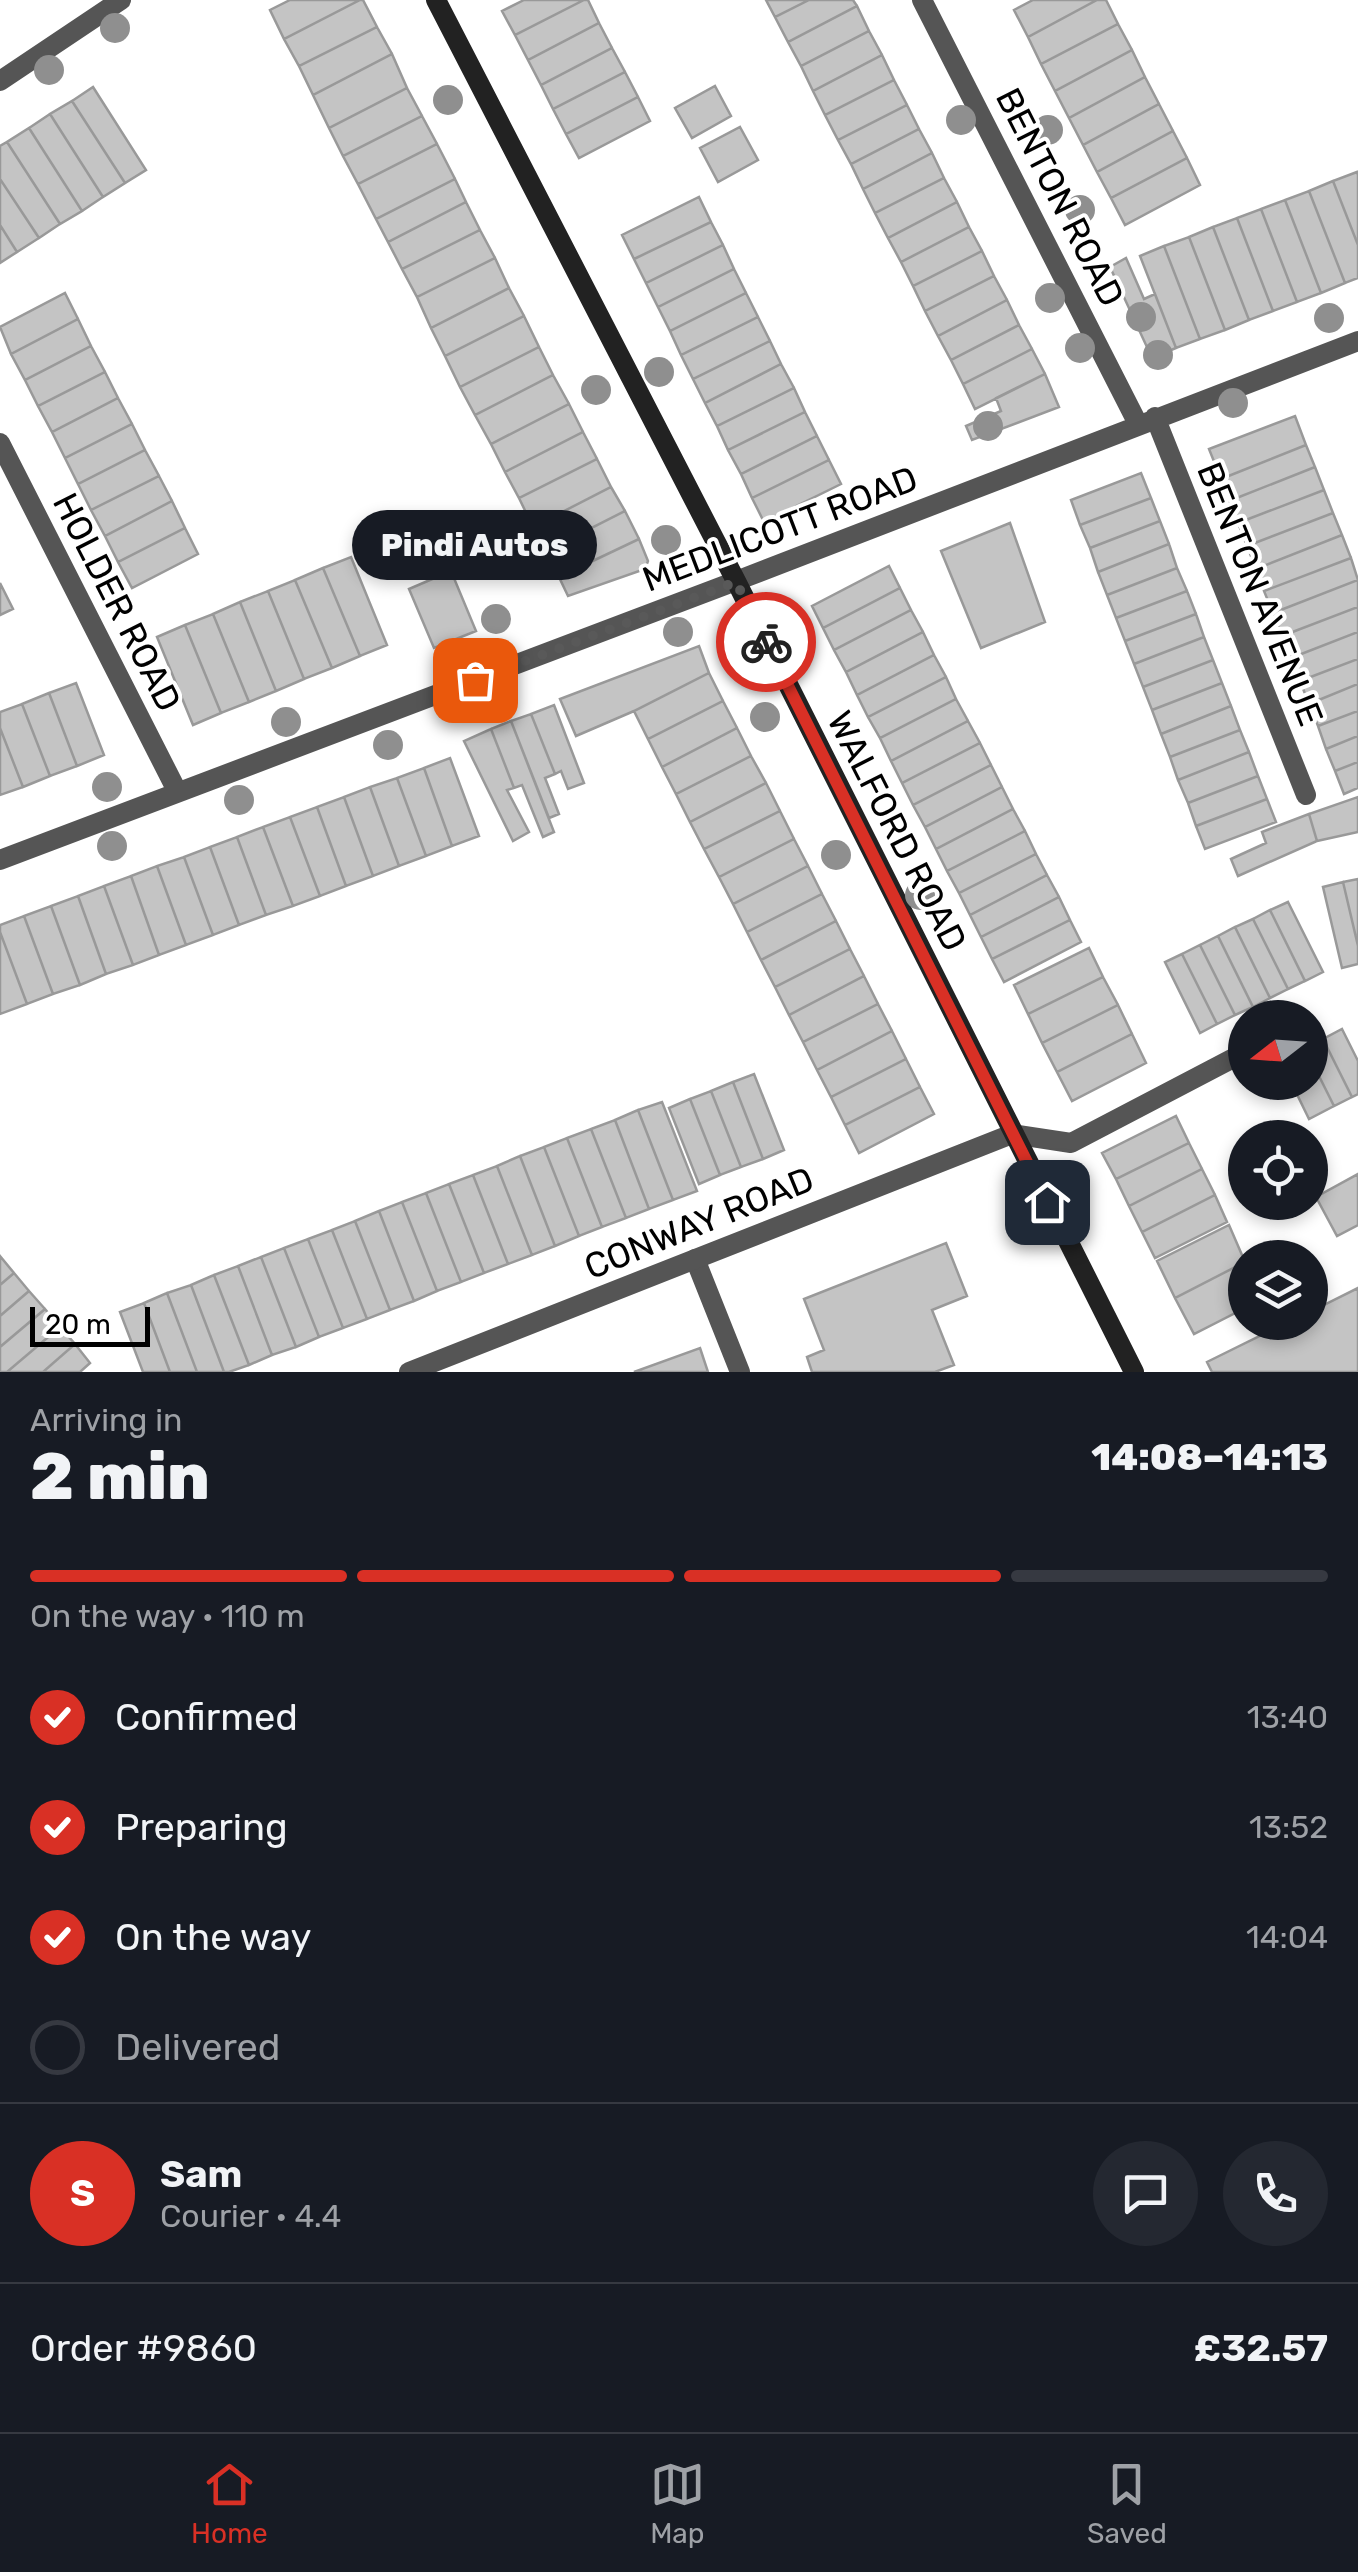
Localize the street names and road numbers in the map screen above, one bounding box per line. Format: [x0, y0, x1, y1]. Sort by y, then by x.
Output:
street label: BENTON ROAD [987, 81, 1133, 313]
street label: BENTON AVENUE [1188, 456, 1332, 732]
street label: MEDLICOTT ROAD [637, 457, 923, 601]
street label: HOLDER ROAD [44, 486, 190, 718]
street label: WALFORD ROAD [818, 704, 976, 958]
street label: CONWAY ROAD [578, 1158, 820, 1288]

